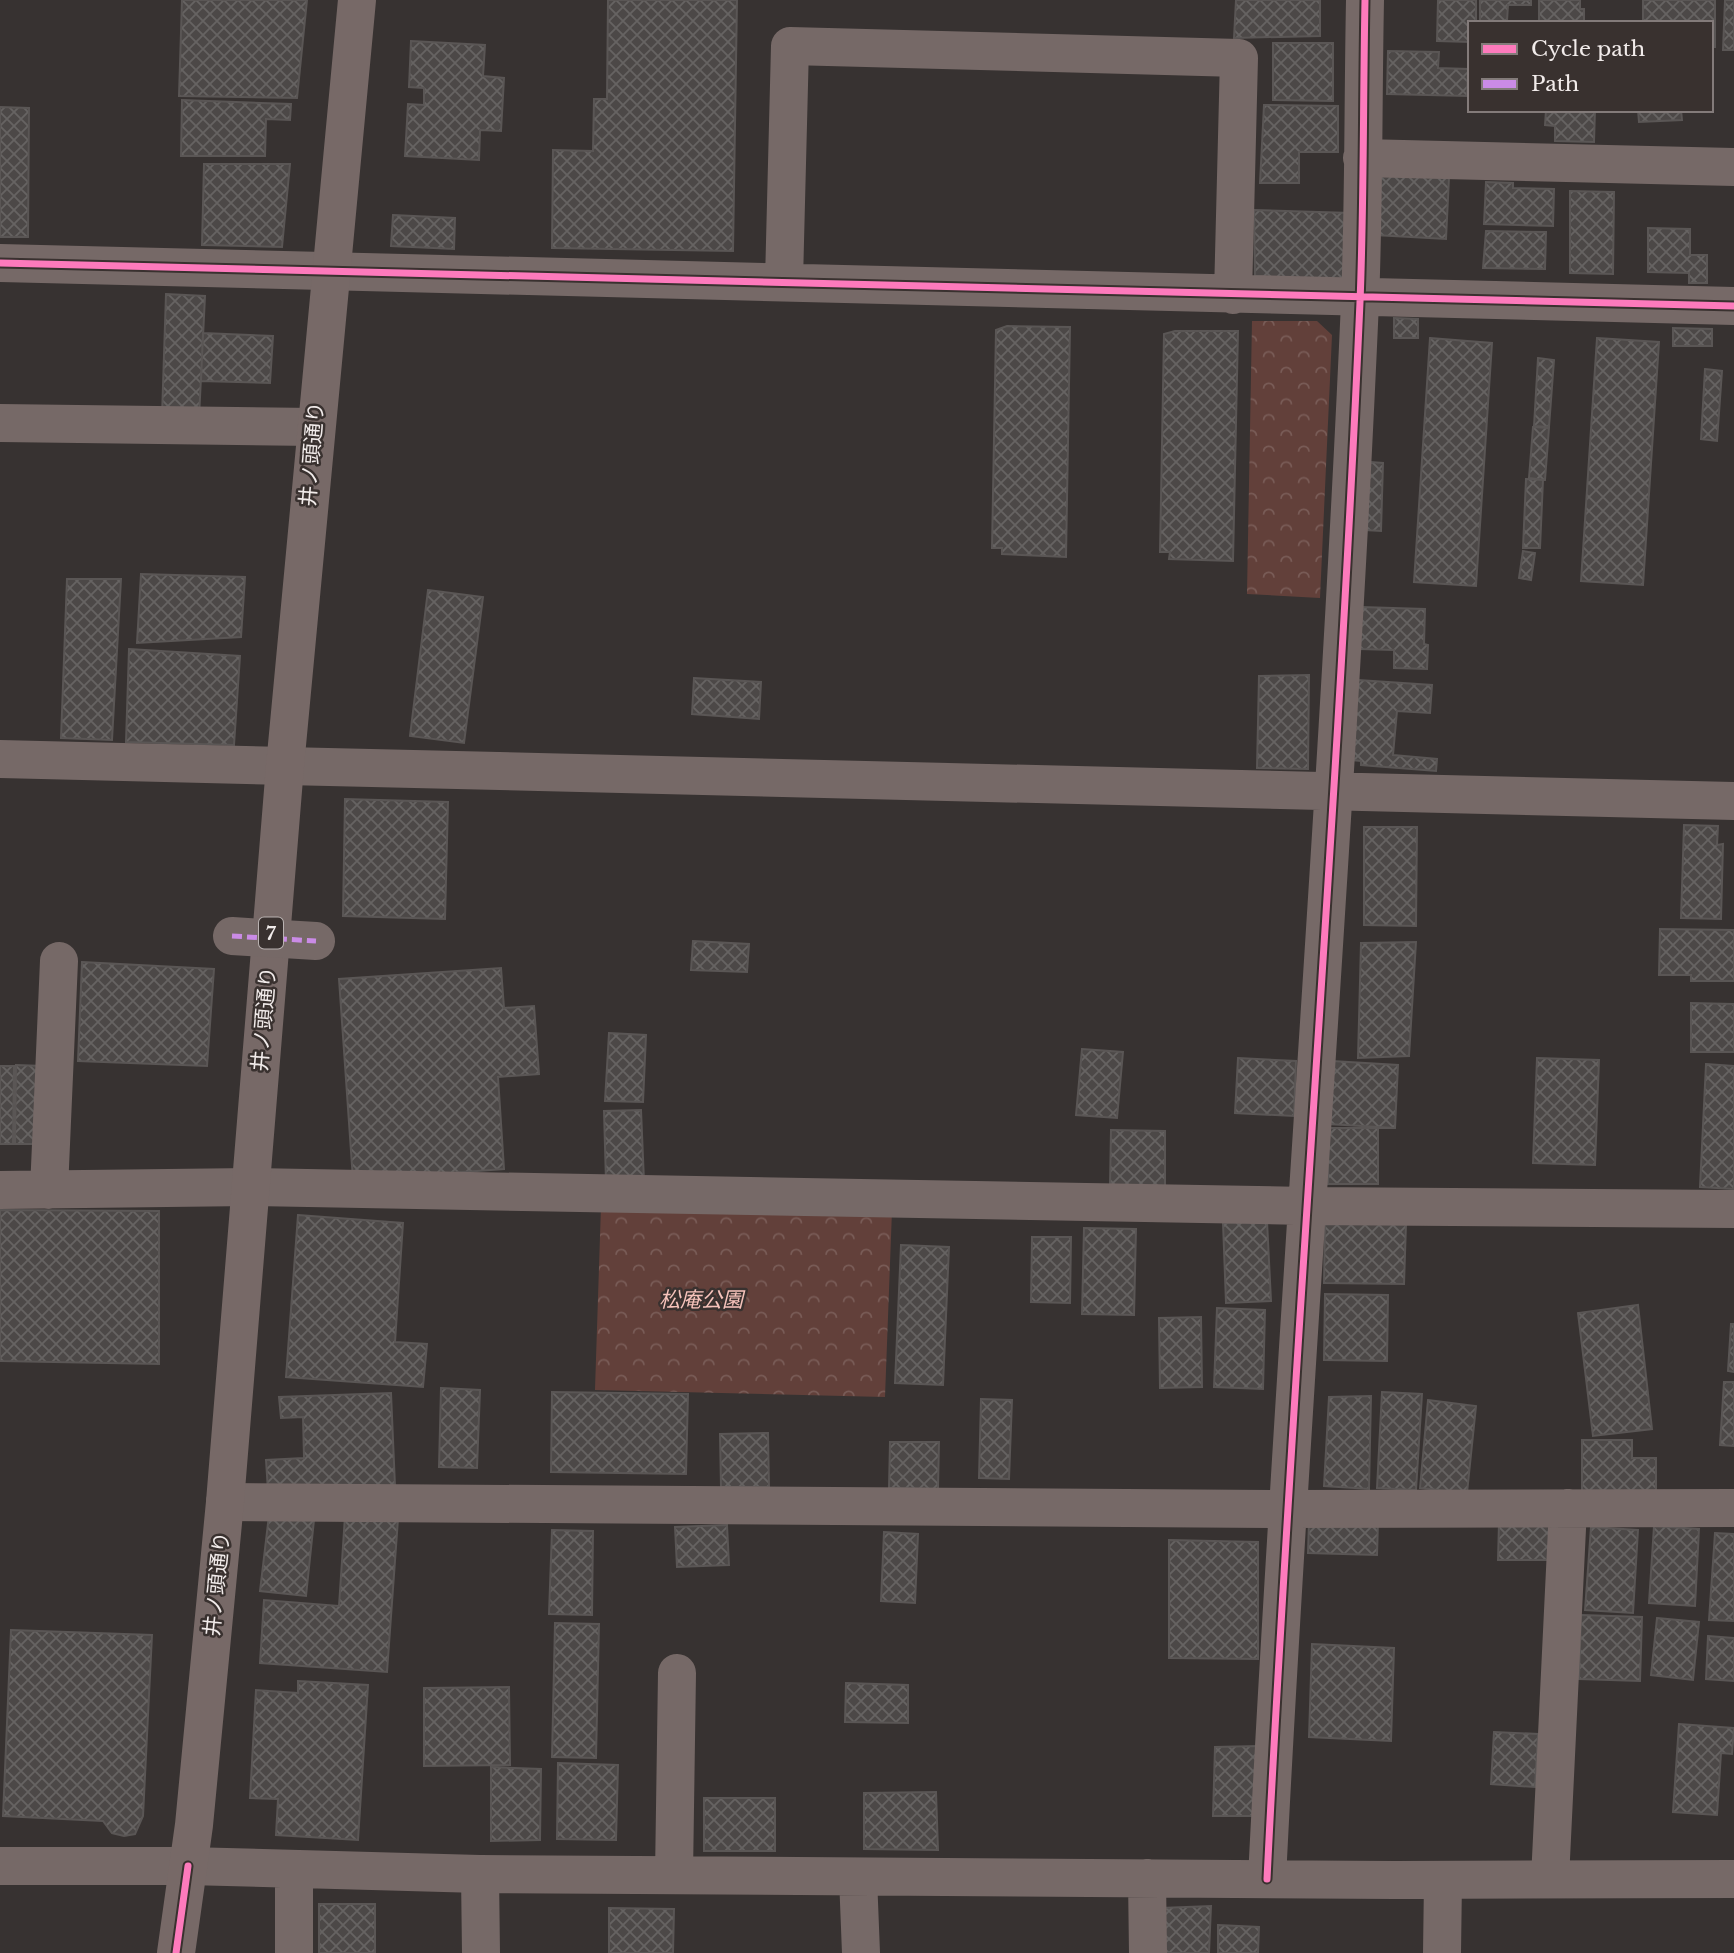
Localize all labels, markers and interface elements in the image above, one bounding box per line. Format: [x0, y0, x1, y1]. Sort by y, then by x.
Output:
legend [1468, 21, 1713, 112]
text: Cycle path [1531, 36, 1645, 62]
text: Path [1531, 71, 1579, 97]
street label: 井ノ頭通り [294, 401, 330, 507]
road number: 7 [259, 917, 283, 948]
street label: 井ノ頭通り [246, 966, 282, 1072]
park label: 松庵公園 [659, 1287, 746, 1313]
street label: 井ノ頭通り [199, 1530, 235, 1638]

